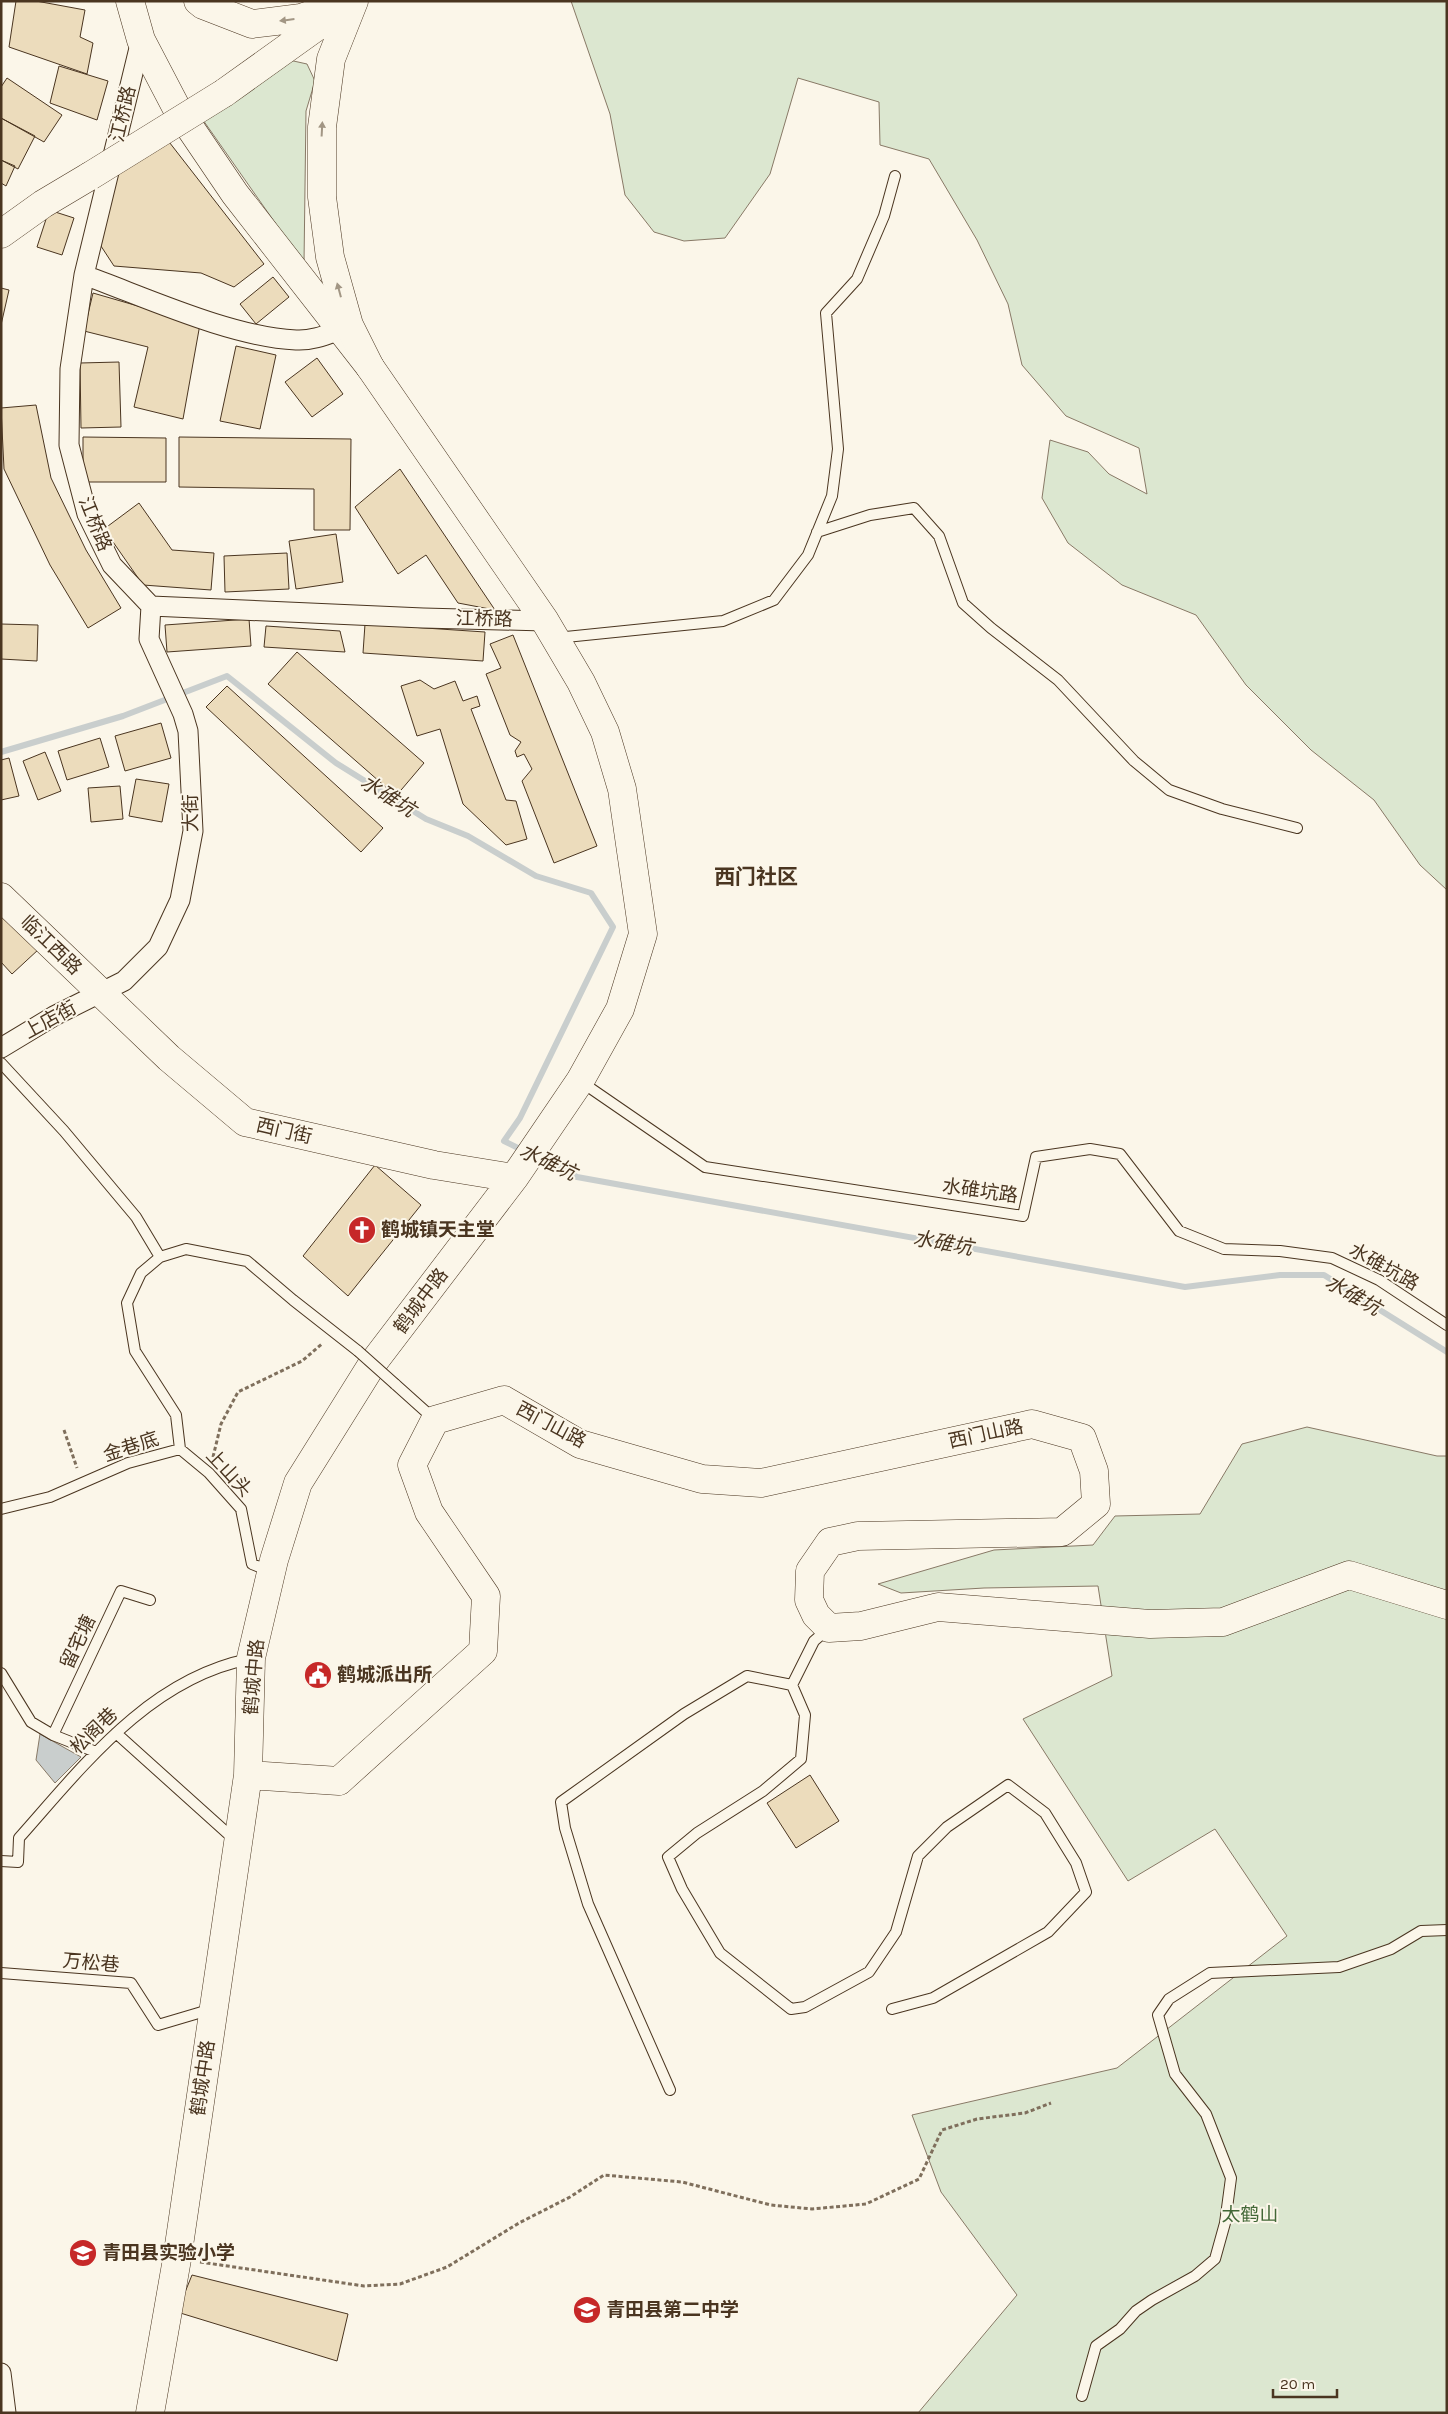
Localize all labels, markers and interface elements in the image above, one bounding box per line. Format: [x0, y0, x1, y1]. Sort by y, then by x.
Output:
one-way arrow [278, 16, 294, 24]
street label: 江桥路 [106, 84, 140, 144]
one-way arrow [319, 120, 327, 136]
one-way arrow [335, 282, 343, 297]
street label: 江桥路 [74, 493, 116, 555]
street label: 江桥路 [455, 608, 513, 630]
water label: 水碓坑 [356, 770, 422, 823]
street label: 大街 [180, 794, 202, 832]
district label: 西门社区 [714, 865, 798, 889]
street label: 临江西路 [16, 911, 86, 979]
street label: 上店街 [20, 997, 80, 1043]
street label: 西门街 [254, 1114, 314, 1148]
water label: 水碓坑 [516, 1139, 583, 1186]
street label: 水碓坑路 [941, 1175, 1019, 1207]
church icon: 鹤城镇天主堂 [347, 1215, 377, 1245]
place label: 鹤城镇天主堂 [381, 1219, 495, 1241]
water label: 水碓坑 [911, 1226, 977, 1260]
street label: 水碓坑路 [1345, 1239, 1423, 1295]
street label: 鹤城中路 [389, 1264, 453, 1338]
water label: 水碓坑 [1321, 1270, 1385, 1320]
street label: 西门山路 [512, 1397, 590, 1453]
street label: 西门山路 [947, 1415, 1025, 1453]
street label: 金巷底 [100, 1428, 162, 1466]
street label: 上山头 [202, 1445, 256, 1501]
street label: 留宅塘 [56, 1612, 100, 1672]
street label: 鹤城中路 [240, 1638, 268, 1716]
public building icon: 鹤城派出所 [303, 1660, 333, 1690]
place label: 鹤城派出所 [337, 1664, 432, 1686]
street label: 松阁巷 [66, 1703, 122, 1759]
street label: 万松巷 [62, 1950, 120, 1976]
street label: 鹤城中路 [187, 2039, 219, 2117]
park label: 太鹤山 [1221, 2204, 1279, 2226]
school or university icon: 青田县实验小学 [68, 2238, 98, 2268]
place label: 青田县实验小学 [102, 2242, 235, 2264]
school or university icon: 青田县第二中学 [572, 2295, 602, 2325]
place label: 青田县第二中学 [606, 2299, 739, 2321]
scale bar [1273, 2366, 1337, 2398]
text: 20 m [1280, 2375, 1315, 2393]

